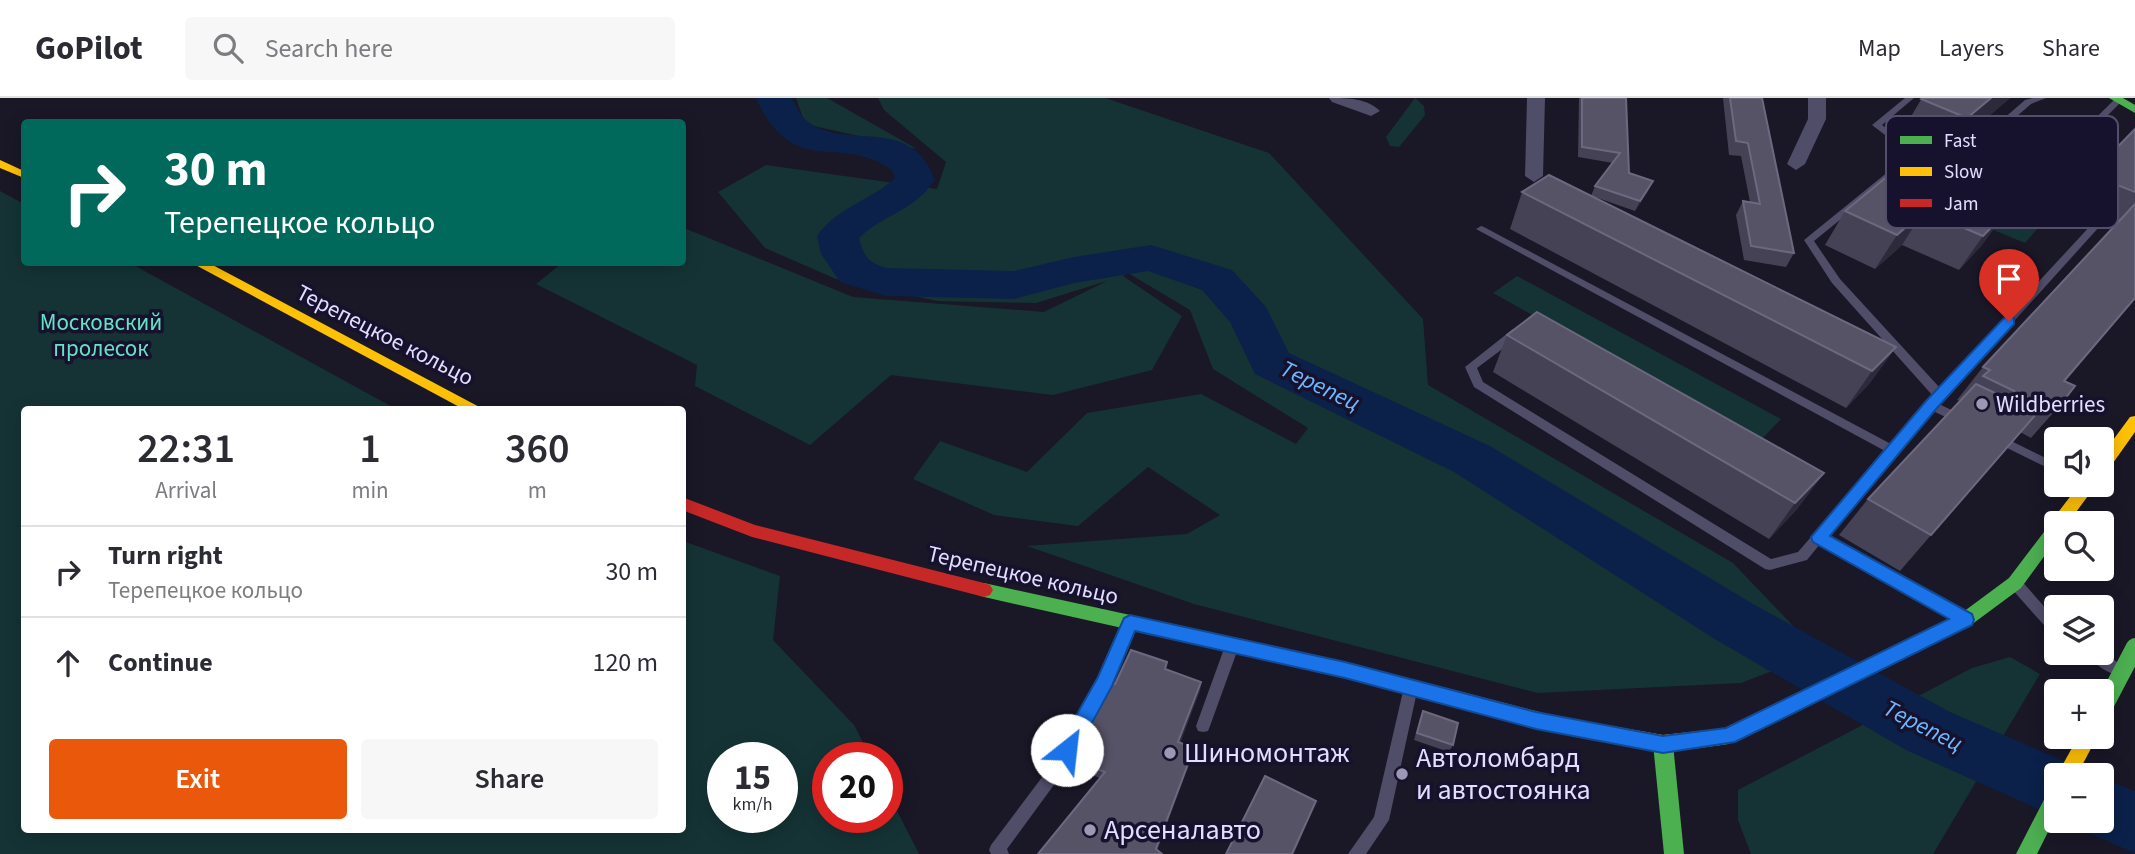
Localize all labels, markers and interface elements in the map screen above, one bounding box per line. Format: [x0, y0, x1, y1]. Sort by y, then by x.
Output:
search box [185, 17, 675, 80]
text: GoPilot [35, 25, 143, 72]
icon: search [209, 29, 247, 67]
text: Search here [265, 30, 393, 67]
text: Map [1858, 31, 1901, 66]
text: Layers [1939, 31, 2004, 66]
text: Share [2042, 31, 2100, 66]
legend [1886, 116, 2118, 228]
text: Fast [1944, 128, 1977, 155]
text: 30 m [164, 135, 268, 205]
icon: right [49, 147, 140, 238]
text: Slow [1944, 159, 1983, 186]
text: Jam [1944, 191, 1978, 218]
text: Терепецкое кольцо [164, 200, 435, 246]
pin [1979, 249, 2039, 321]
icon: arrive [1990, 260, 2028, 298]
street label: Терепецкое кольцо [291, 276, 479, 394]
park label: Московский пролесок [40, 306, 162, 365]
water label: Терепец [1274, 352, 1366, 420]
place label: Wildberries [1996, 388, 2105, 421]
marker: Wildberries [1974, 396, 1990, 412]
text: 22:31 [137, 419, 235, 479]
text: 1 [359, 419, 381, 479]
text: 360 [505, 419, 570, 479]
map controls [2044, 427, 2114, 833]
button: sound [2044, 427, 2114, 497]
text: Arrival [155, 474, 217, 507]
text: min [351, 474, 389, 507]
text: m [528, 474, 547, 507]
button: search [2044, 511, 2114, 581]
text: Turn right [108, 537, 223, 574]
street label: Терепецкое кольцо [924, 537, 1122, 613]
icon: right [49, 553, 87, 591]
text: 30 m [605, 553, 658, 590]
text: Терепецкое кольцо [108, 574, 303, 607]
button: layers [2044, 595, 2114, 665]
icon: ahead [49, 644, 87, 682]
text: Continue [108, 644, 213, 681]
text: 120 m [592, 644, 658, 681]
button: + [2044, 679, 2114, 749]
water label: Терепец [1877, 691, 1969, 761]
position arrow [1030, 713, 1104, 787]
place label: Шиномонтаж [1184, 733, 1350, 773]
place label: Автоломбард и автостоянка [1416, 738, 1591, 810]
button: Exit [49, 739, 347, 819]
button: Share [361, 739, 658, 819]
speed limit sign: 20 [812, 742, 903, 833]
marker: Шиномонтаж [1162, 745, 1178, 761]
text: 15 [734, 753, 771, 803]
button: − [2044, 763, 2114, 833]
marker: Автоломбард и автостоянка [1394, 766, 1410, 782]
text: km/h [733, 792, 772, 817]
place label: Арсеналавто [1104, 810, 1261, 850]
marker: Арсеналавто [1082, 822, 1098, 838]

